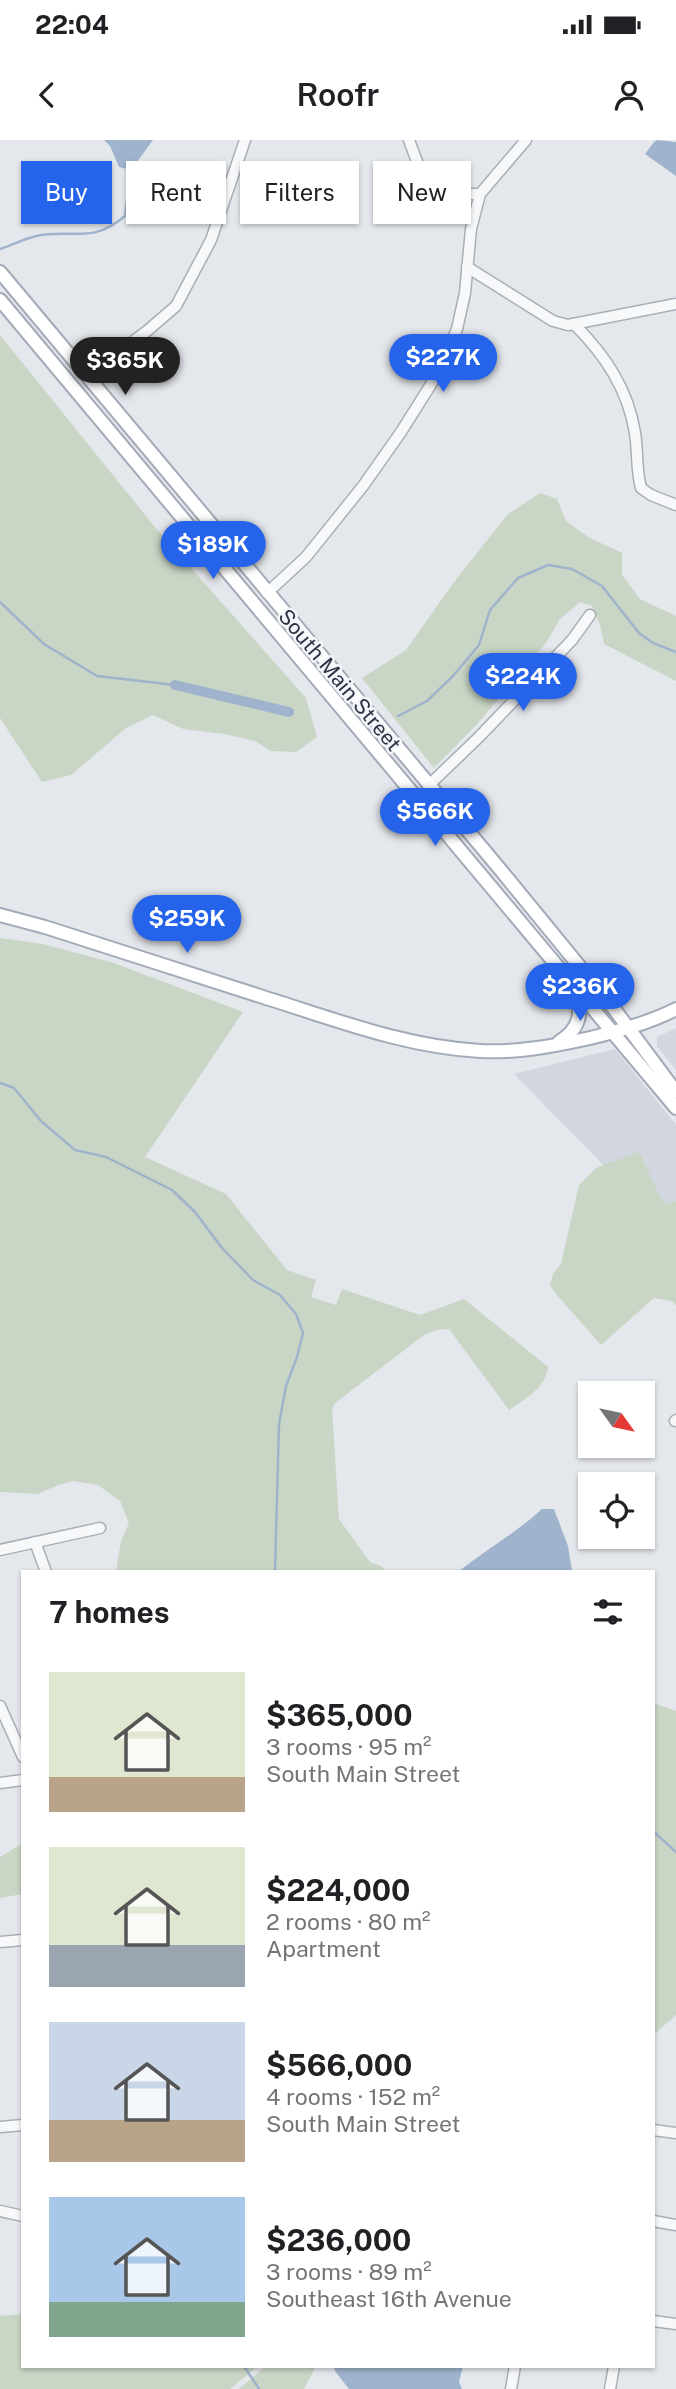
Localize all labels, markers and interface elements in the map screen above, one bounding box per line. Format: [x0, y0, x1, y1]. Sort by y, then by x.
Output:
text: 22:04 [35, 9, 109, 40]
icon: back [28, 76, 66, 114]
text: Roofr [297, 76, 380, 113]
icon: person [610, 76, 648, 114]
chip: Buy [21, 161, 112, 224]
chip: Rent [126, 161, 226, 224]
chip: Filters [240, 161, 359, 224]
chip: New [373, 161, 471, 224]
pin: $227K [394, 334, 492, 394]
pin: $365K [76, 338, 174, 397]
text: $227K [405, 343, 481, 370]
text: $365K [86, 346, 164, 373]
pin: $189K [164, 522, 262, 581]
text: $189K [177, 530, 249, 557]
street label: South Main Street [273, 604, 407, 756]
pin: $224K [474, 654, 572, 713]
text: $224K [485, 662, 561, 689]
pin: $566K [386, 788, 484, 848]
text: $566K [396, 797, 474, 824]
pin: $259K [138, 896, 236, 955]
text: $259K [148, 904, 226, 931]
pin: $236K [531, 964, 629, 1023]
text: $236K [541, 972, 619, 999]
north arrow [578, 1381, 654, 1458]
map controls [578, 1381, 655, 1549]
button: locate [578, 1472, 655, 1549]
icon: filters [589, 1593, 627, 1631]
text: 7 homes [49, 1594, 170, 1630]
text: $365,000 [266, 1697, 412, 1733]
icon: home [105, 1700, 189, 1784]
text: 3 rooms · 95 m² [266, 1733, 432, 1760]
text: South Main Street [266, 1760, 460, 1787]
text: $224,000 [266, 1872, 410, 1908]
icon: home [105, 1875, 189, 1959]
text: 2 rooms · 80 m² [266, 1908, 431, 1935]
text: Apartment [266, 1935, 381, 1962]
text: $566,000 [266, 2047, 412, 2083]
icon: home [105, 2050, 189, 2134]
text: 4 rooms · 152 m² [266, 2083, 440, 2110]
text: South Main Street [266, 2110, 460, 2137]
text: $236,000 [266, 2222, 411, 2258]
icon: home [105, 2225, 189, 2309]
text: 3 rooms · 89 m² [266, 2258, 432, 2285]
text: Southeast 16th Avenue [266, 2285, 512, 2312]

